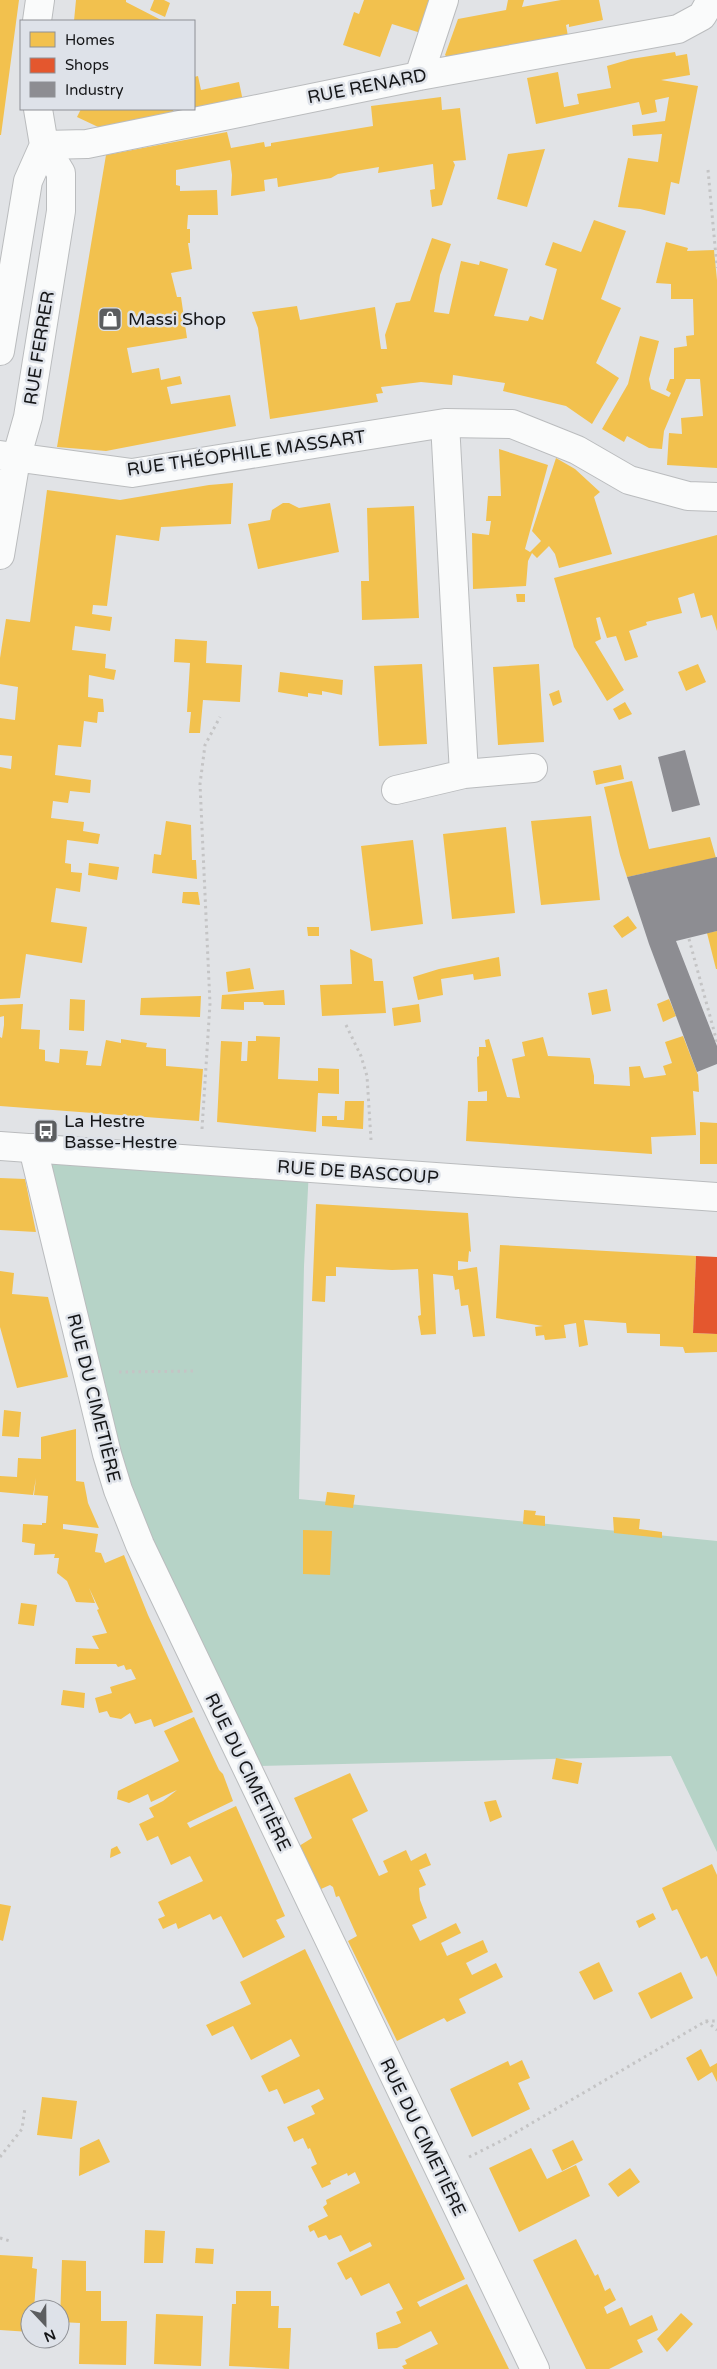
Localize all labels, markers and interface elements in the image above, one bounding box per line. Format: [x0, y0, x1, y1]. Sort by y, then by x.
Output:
legend [20, 20, 195, 110]
text: Homes [65, 31, 115, 49]
text: Shops [65, 56, 109, 74]
street label: RUE RENARD [305, 64, 429, 108]
text: Industry [65, 81, 124, 99]
street label: RUE FERRER [19, 289, 59, 407]
shop icon: Massi Shop [97, 306, 123, 332]
place label: Massi Shop [128, 308, 226, 330]
street label: RUE THÉOPHILE MASSART [125, 425, 367, 481]
place label: La Hestre Basse-Hestre [64, 1110, 177, 1153]
bus stop icon: La Hestre Basse-Hestre [33, 1118, 59, 1144]
street label: RUE DE BASCOUP [277, 1155, 439, 1189]
street label: RUE DU CIMETIÈRE [62, 1311, 126, 1485]
street label: RUE DU CIMETIÈRE [200, 1689, 296, 1855]
street label: RUE DU CIMETIÈRE [375, 2054, 471, 2220]
north arrow [20, 2299, 70, 2349]
text: N [41, 2326, 58, 2346]

